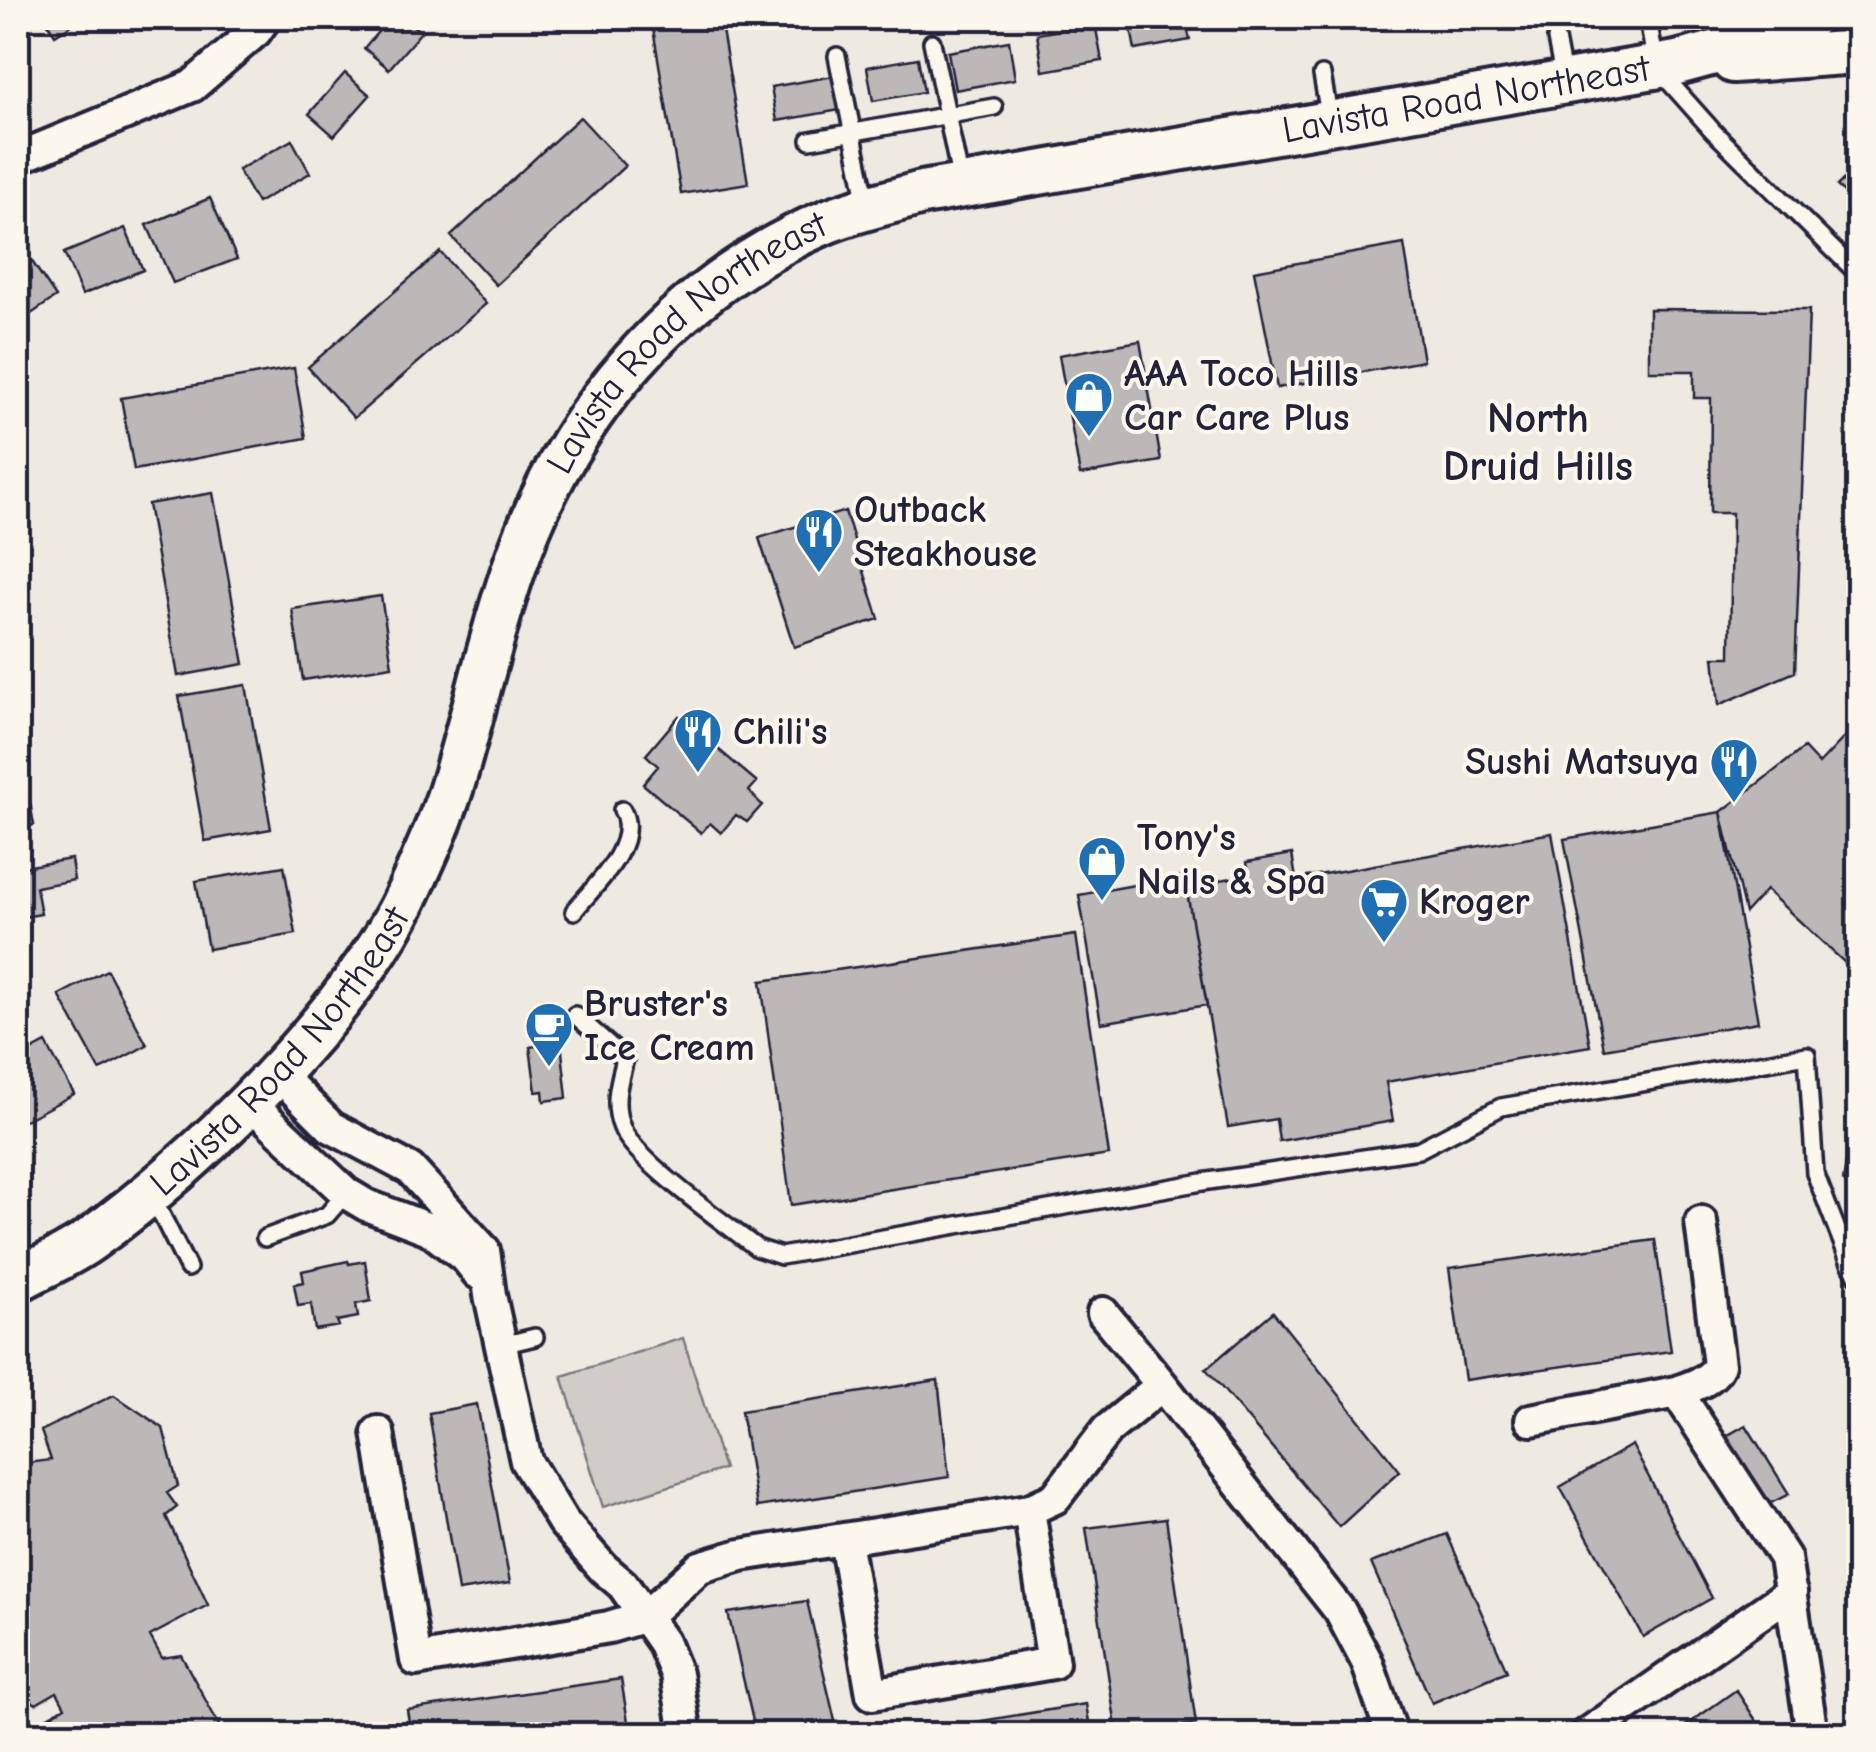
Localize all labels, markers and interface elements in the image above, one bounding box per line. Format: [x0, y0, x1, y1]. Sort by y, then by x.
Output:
street label: Lavista Road Northeast [1279, 46, 1654, 153]
street label: Lavista Road Northeast [537, 202, 834, 481]
place label: AAA Toco Hills Car Care Plus [1124, 352, 1358, 440]
shop icon: AAA Toco Hills Car Care Plus [1063, 370, 1115, 438]
district label: North Druid Hills [1443, 394, 1633, 491]
place label: Outback Steakhouse [854, 488, 1037, 576]
restaurant icon: Outback Steakhouse [793, 506, 845, 574]
restaurant icon: Chili's [672, 706, 724, 774]
place label: Chili's [733, 710, 827, 754]
restaurant icon: Sushi Matsuya [1708, 736, 1760, 804]
place label: Sushi Matsuya [1465, 740, 1699, 784]
place label: Tony's Nails & Spa [1137, 816, 1326, 904]
shop icon: Tony's Nails & Spa [1076, 834, 1128, 902]
supermarket icon: Kroger [1358, 876, 1410, 944]
place label: Kroger [1419, 880, 1530, 924]
street label: Lavista Road Northeast [141, 899, 420, 1205]
place label: Bruster's Ice Cream [584, 982, 755, 1070]
cafe icon: Bruster's Ice Cream [523, 1000, 575, 1068]

